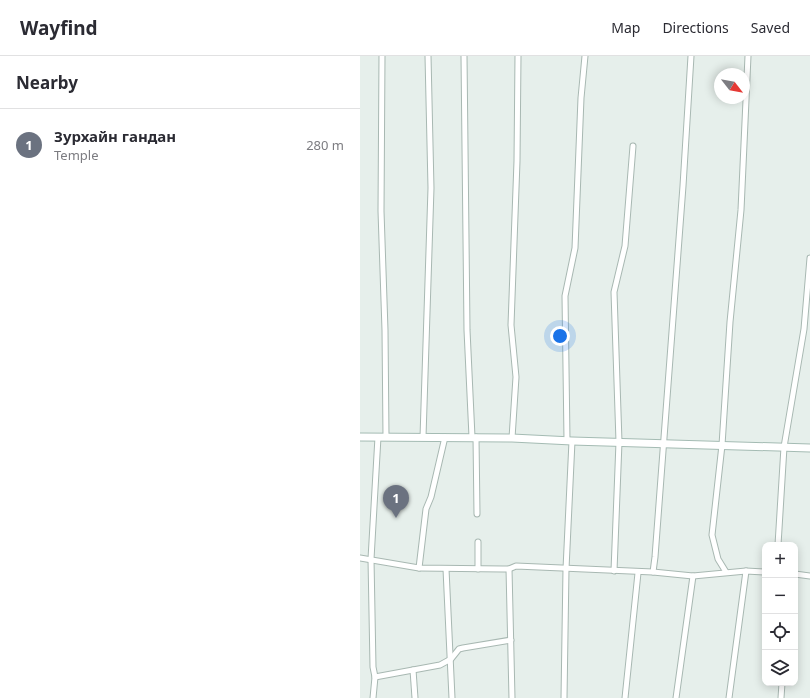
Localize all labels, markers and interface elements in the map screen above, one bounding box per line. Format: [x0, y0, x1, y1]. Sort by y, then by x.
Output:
text: Wayfind [20, 15, 98, 41]
text: Map [611, 18, 640, 37]
text: Directions [662, 18, 729, 37]
text: Saved [751, 18, 790, 37]
north arrow [714, 68, 750, 104]
text: Nearby [16, 71, 78, 94]
text: Зурхайн гандан [54, 126, 176, 146]
text: 1 [25, 136, 33, 154]
text: 280 m [306, 136, 344, 154]
text: Temple [54, 146, 99, 164]
your location [550, 326, 570, 346]
pin: 1 [383, 485, 409, 518]
map controls [762, 542, 798, 686]
button: + [762, 542, 798, 578]
button: − [762, 578, 798, 614]
button: locate [762, 614, 798, 650]
button: layers [762, 650, 798, 686]

